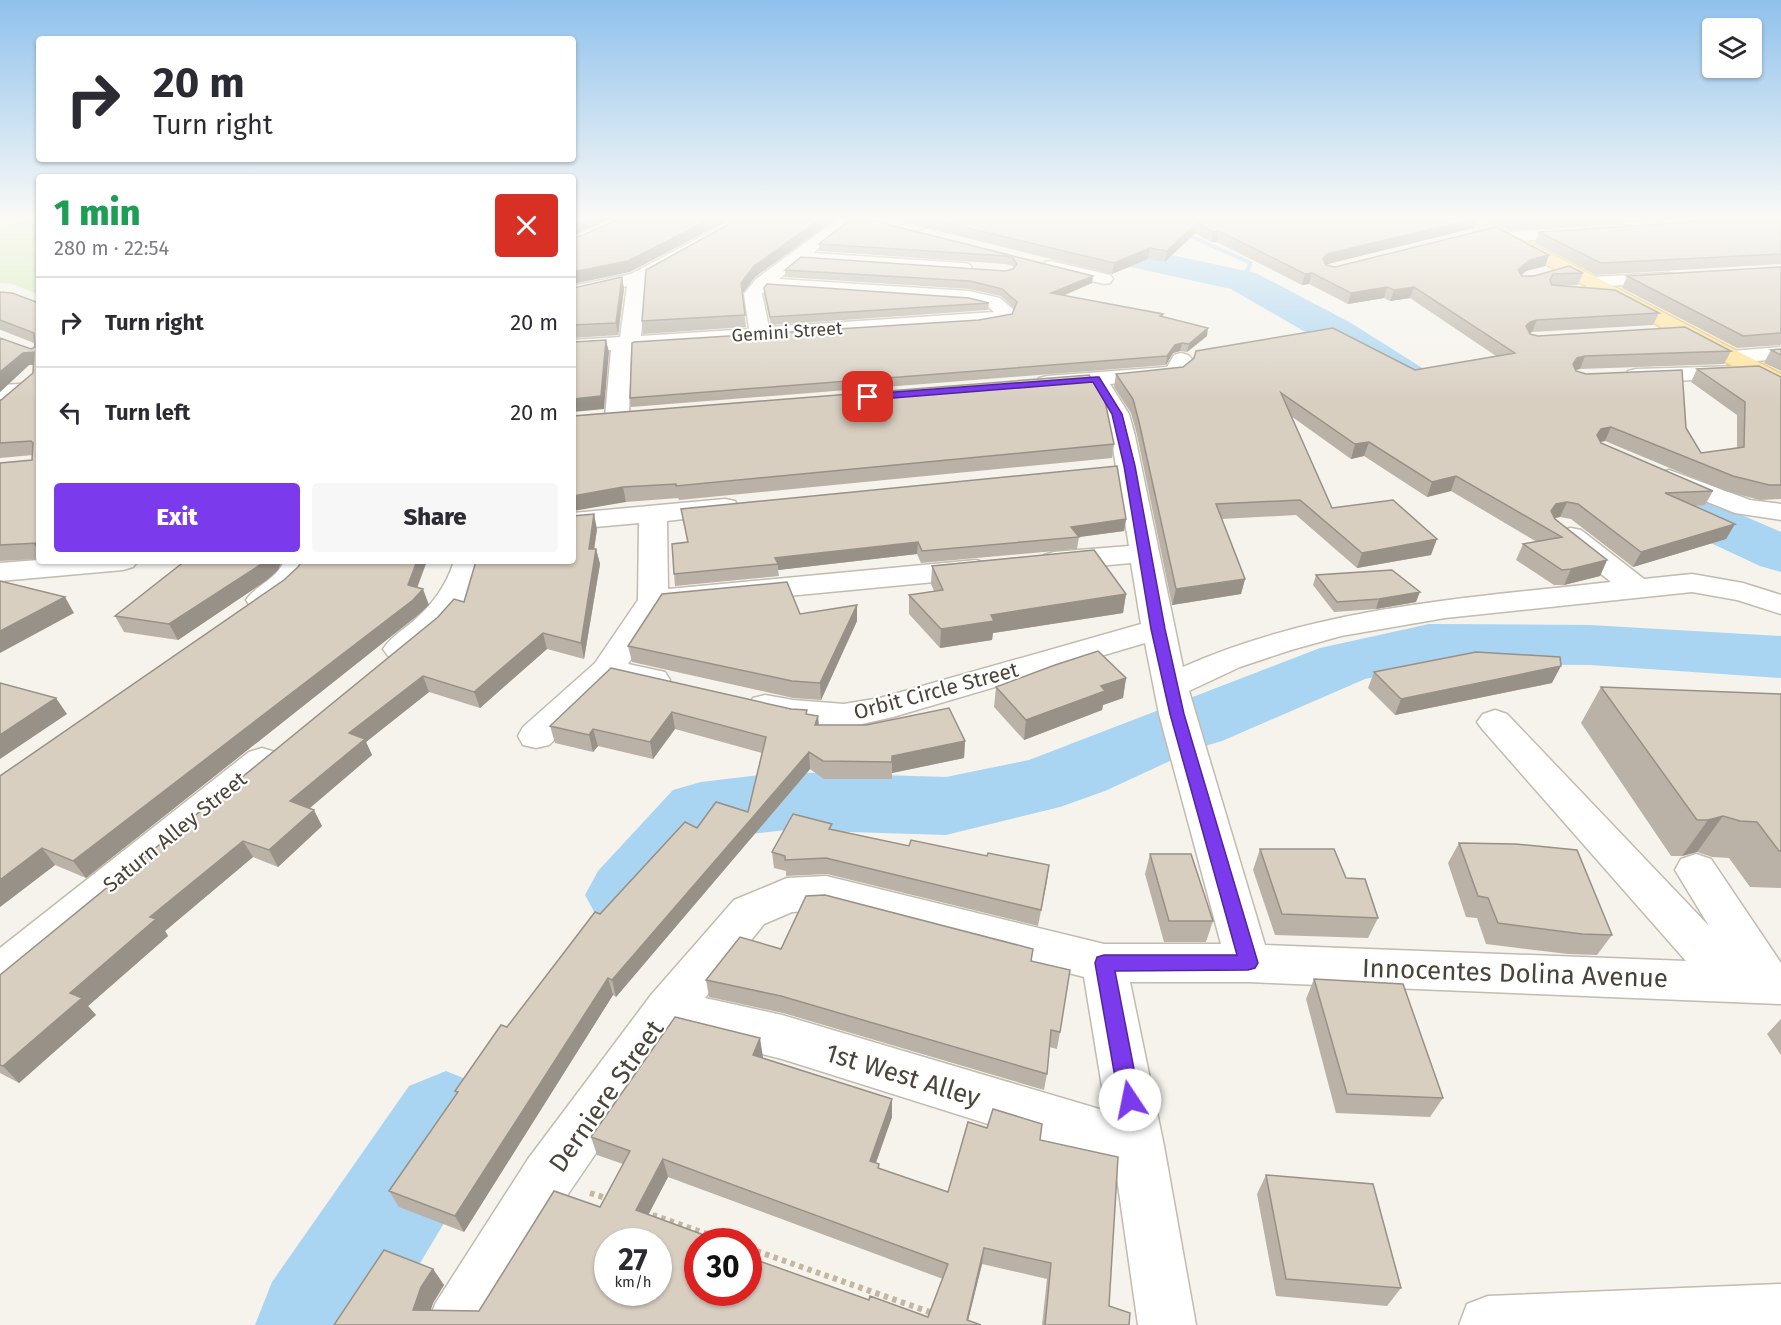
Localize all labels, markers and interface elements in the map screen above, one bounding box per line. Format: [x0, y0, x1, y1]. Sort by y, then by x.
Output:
map controls [1702, 18, 1762, 78]
button: layers [1702, 18, 1762, 78]
text: 20 m [153, 58, 245, 108]
icon: right [54, 60, 132, 138]
text: Turn right [153, 109, 273, 141]
text: 1 min [54, 191, 140, 235]
button: close [495, 194, 558, 257]
text: 280 m · 22:54 [54, 236, 169, 260]
icon: right [54, 306, 87, 339]
text: Turn right [105, 309, 204, 336]
text: 20 m [510, 309, 558, 336]
street label: Gemini Street [731, 317, 844, 347]
pin [842, 371, 893, 422]
icon: arrive [851, 380, 884, 413]
icon: left [54, 396, 87, 429]
text: Turn left [105, 399, 190, 426]
text: 20 m [510, 399, 558, 426]
button: Exit [54, 483, 300, 552]
button: Share [312, 483, 558, 552]
street label: Orbit Circle Street [851, 656, 1022, 725]
street label: Saturn Alley Street [98, 766, 252, 898]
street label: Innocentes Dolina Avenue [1361, 953, 1669, 994]
street label: Derniere Street [543, 1014, 671, 1178]
street label: 1st West Alley [822, 1037, 984, 1114]
position arrow [1098, 1068, 1162, 1132]
speed limit sign: 30 [684, 1228, 762, 1306]
text: 27 [618, 1242, 648, 1278]
text: km/h [614, 1273, 652, 1291]

